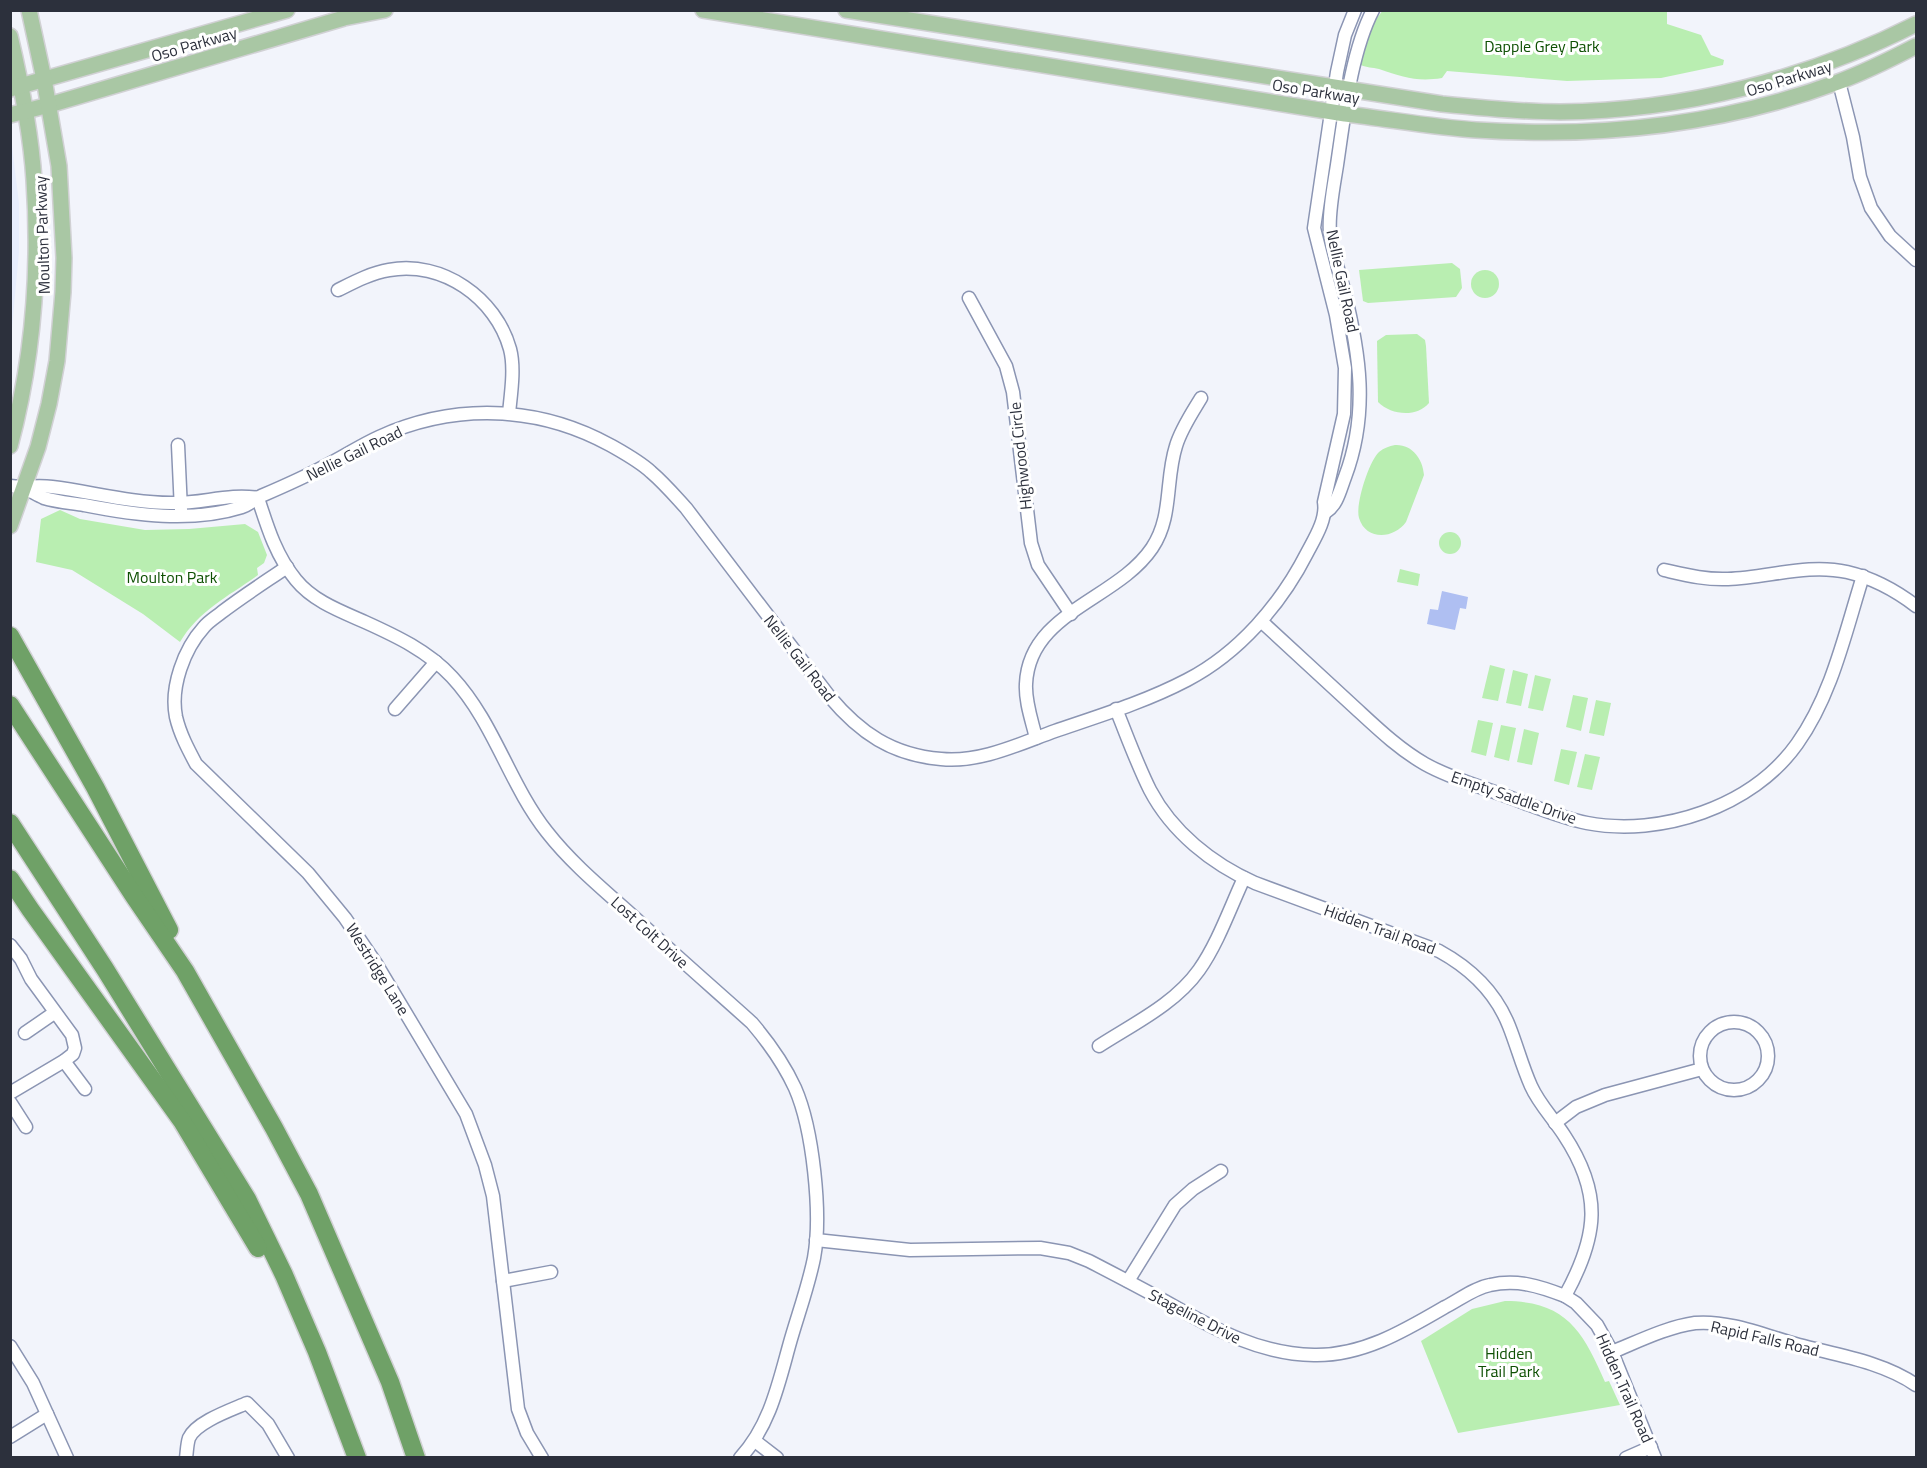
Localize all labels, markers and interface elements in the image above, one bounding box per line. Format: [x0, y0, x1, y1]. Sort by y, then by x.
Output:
street label: Oso Parkway [148, 20, 240, 68]
park label: Dapple Grey Park [1484, 34, 1600, 58]
street label: Oso Parkway [1743, 54, 1835, 102]
street label: Oso Parkway [1270, 72, 1362, 110]
street label: Moulton Parkway [28, 175, 56, 295]
street label: Nellie Gail Road [1320, 227, 1366, 335]
street label: Highwood Circle [1002, 401, 1038, 511]
street label: Nellie Gail Road [302, 419, 406, 487]
park label: Moulton Park [127, 565, 218, 589]
street label: Nellie Gail Road [758, 609, 842, 707]
street label: Empty Saddle Drive [1448, 764, 1580, 830]
street label: Lost Colt Drive [606, 890, 694, 974]
street label: Hidden Trail Road [1321, 898, 1439, 960]
street label: Westridge Lane [340, 918, 416, 1020]
street label: Stageline Drive [1145, 1282, 1245, 1350]
street label: Rapid Falls Road [1708, 1314, 1822, 1362]
street label: Hidden Trail Road [1590, 1329, 1660, 1447]
park label: Hidden Trail Park [1478, 1341, 1540, 1383]

